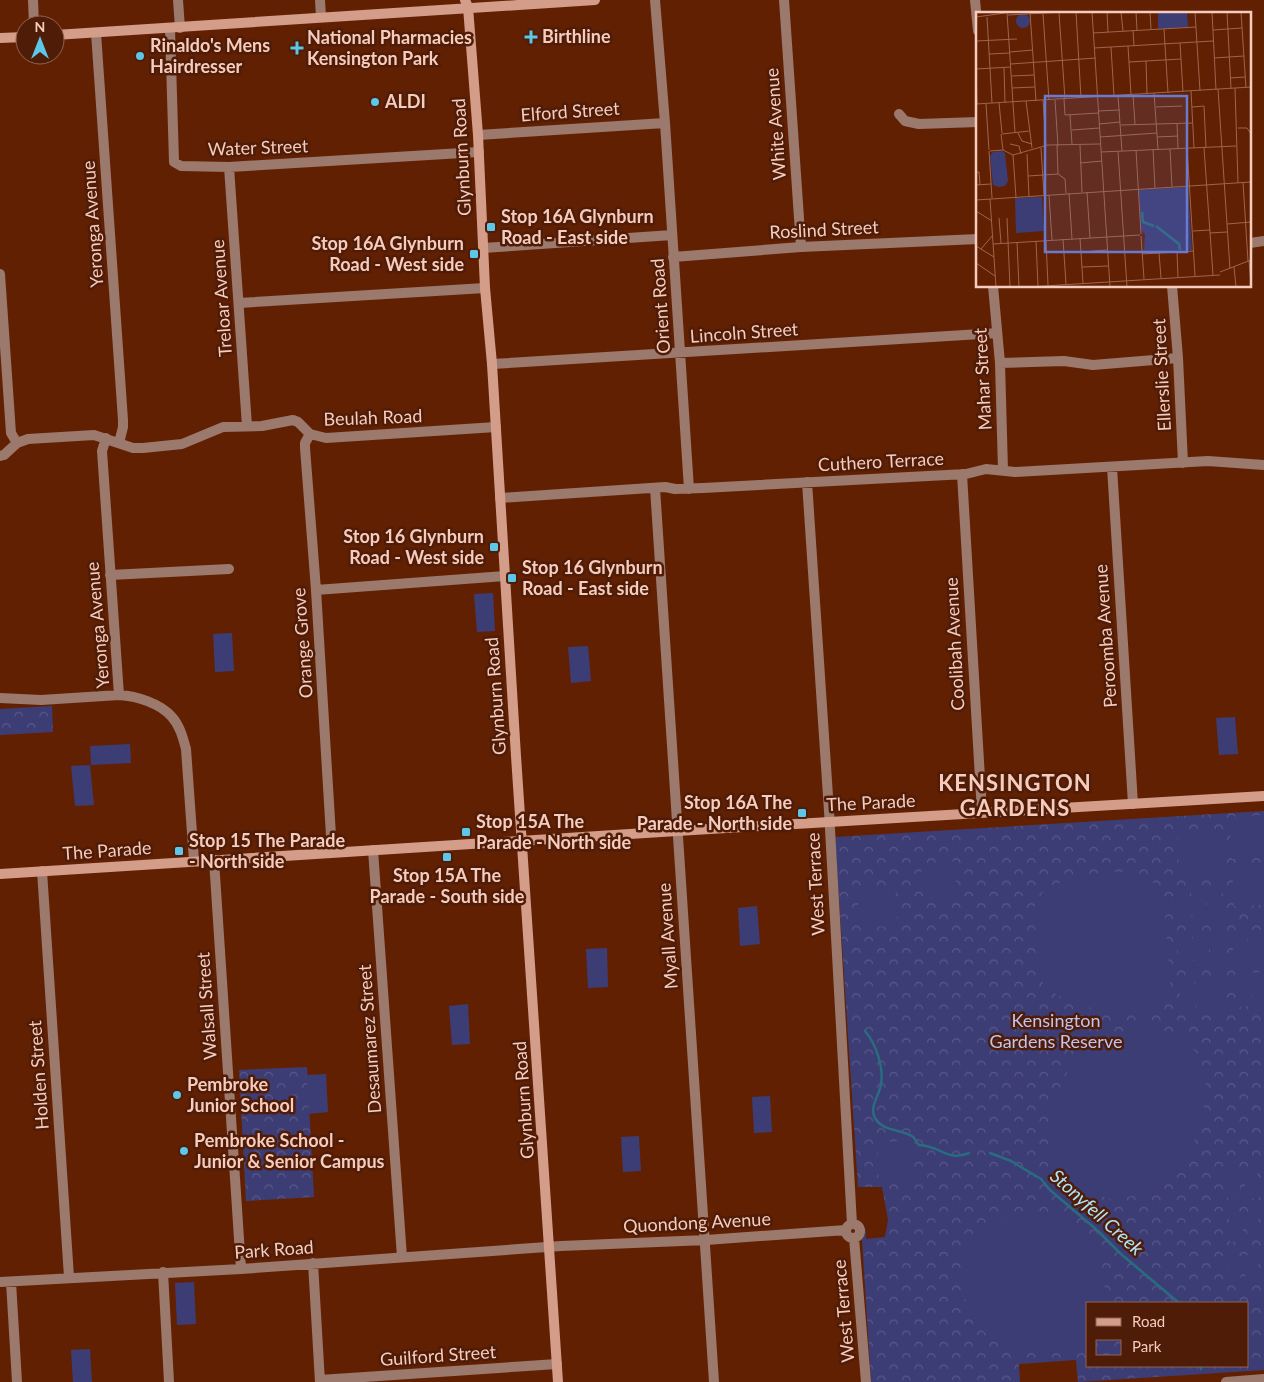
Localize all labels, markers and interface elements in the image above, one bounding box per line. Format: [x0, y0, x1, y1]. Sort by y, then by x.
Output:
inset map [976, 12, 1252, 288]
north arrow [15, 15, 65, 65]
text: N [35, 18, 45, 35]
place label: Birthline [542, 25, 611, 47]
place label: National Pharmacies Kensington Park [307, 26, 472, 69]
marker: Birthline [524, 30, 538, 44]
place label: Rinaldo's Mens Hairdresser [150, 34, 270, 77]
marker: National Pharmacies Kensington Park [291, 42, 303, 54]
marker: Rinaldo's Mens Hairdresser [134, 50, 146, 62]
street label: White Avenue [760, 67, 790, 181]
place label: ALDI [384, 90, 426, 112]
marker: ALDI [369, 96, 381, 108]
street label: Elford Street [520, 97, 621, 125]
street label: Glynburn Road [447, 98, 475, 216]
street label: Water Street [207, 134, 309, 160]
street label: Yeronga Avenue [77, 160, 107, 288]
place label: Stop 16A Glynburn Road - East side [501, 205, 654, 248]
street label: Roslind Street [769, 215, 880, 243]
marker: Stop 16A Glynburn Road - East side [485, 221, 497, 233]
place label: Stop 16A Glynburn Road - West side [311, 232, 464, 275]
street label: Treloar Avenue [206, 239, 236, 357]
marker: Stop 16A Glynburn Road - West side [468, 248, 480, 260]
street label: Orient Road [646, 258, 674, 354]
street label: Lincoln Street [689, 317, 799, 347]
street label: Ellerslie Street [1147, 318, 1175, 432]
street label: Mahar Street [968, 327, 996, 431]
street label: Beulah Road [323, 404, 423, 430]
street label: Cuthero Terrace [817, 447, 945, 475]
place label: Stop 16 Glynburn Road - West side [343, 525, 484, 568]
marker: Stop 16 Glynburn Road - West side [488, 541, 500, 553]
place label: Stop 16 Glynburn Road - East side [522, 556, 663, 599]
street label: Yeronga Avenue [81, 561, 114, 689]
street label: Peroomba Avenue [1089, 564, 1121, 709]
marker: Stop 16 Glynburn Road - East side [506, 572, 518, 584]
street label: Coolibah Avenue [940, 577, 968, 711]
street label: Orange Grove [287, 587, 317, 699]
street label: Glynburn Road [480, 637, 510, 756]
district label: KENSINGTON GARDENS [938, 769, 1092, 821]
street label: The Parade [826, 789, 916, 815]
place label: Stop 16A The Parade - North side [637, 791, 792, 834]
marker: Stop 16A The Parade - North side [796, 807, 808, 819]
place label: Stop 15A The Parade - North side [476, 810, 632, 853]
marker: Stop 15A The Parade - North side [460, 826, 472, 838]
place label: Stop 15 The Parade - North side [189, 829, 345, 872]
street label: West Terrace [801, 832, 829, 936]
street label: The Parade [62, 836, 152, 864]
marker: Stop 15 The Parade - North side [173, 845, 185, 857]
marker: Stop 15A The Parade - South side [441, 851, 453, 863]
place label: Stop 15A The Parade - South side [370, 864, 525, 907]
street label: Myall Avenue [652, 882, 682, 990]
street label: Walsall Street [191, 951, 221, 1061]
street label: Desaumarez Street [353, 963, 385, 1114]
park label: Kensington Gardens Reserve [990, 1009, 1122, 1052]
street label: Holden Street [23, 1019, 53, 1130]
street label: Glynburn Road [508, 1041, 538, 1160]
place label: Pembroke Junior School [187, 1073, 294, 1116]
marker: Pembroke Junior School [171, 1089, 183, 1101]
place label: Pembroke School - Junior & Senior Campus [194, 1129, 385, 1172]
marker: Pembroke School - Junior & Senior Campus [178, 1145, 190, 1157]
water label: Stonyfell Creek [1046, 1164, 1149, 1260]
street label: Quondong Avenue [623, 1207, 771, 1237]
street label: Park Road [233, 1235, 314, 1263]
street label: West Terrace [828, 1259, 858, 1363]
legend [1086, 1302, 1249, 1367]
text: Road [1132, 1312, 1165, 1330]
text: Park [1132, 1337, 1162, 1355]
street label: Guilford Street [379, 1340, 497, 1370]

